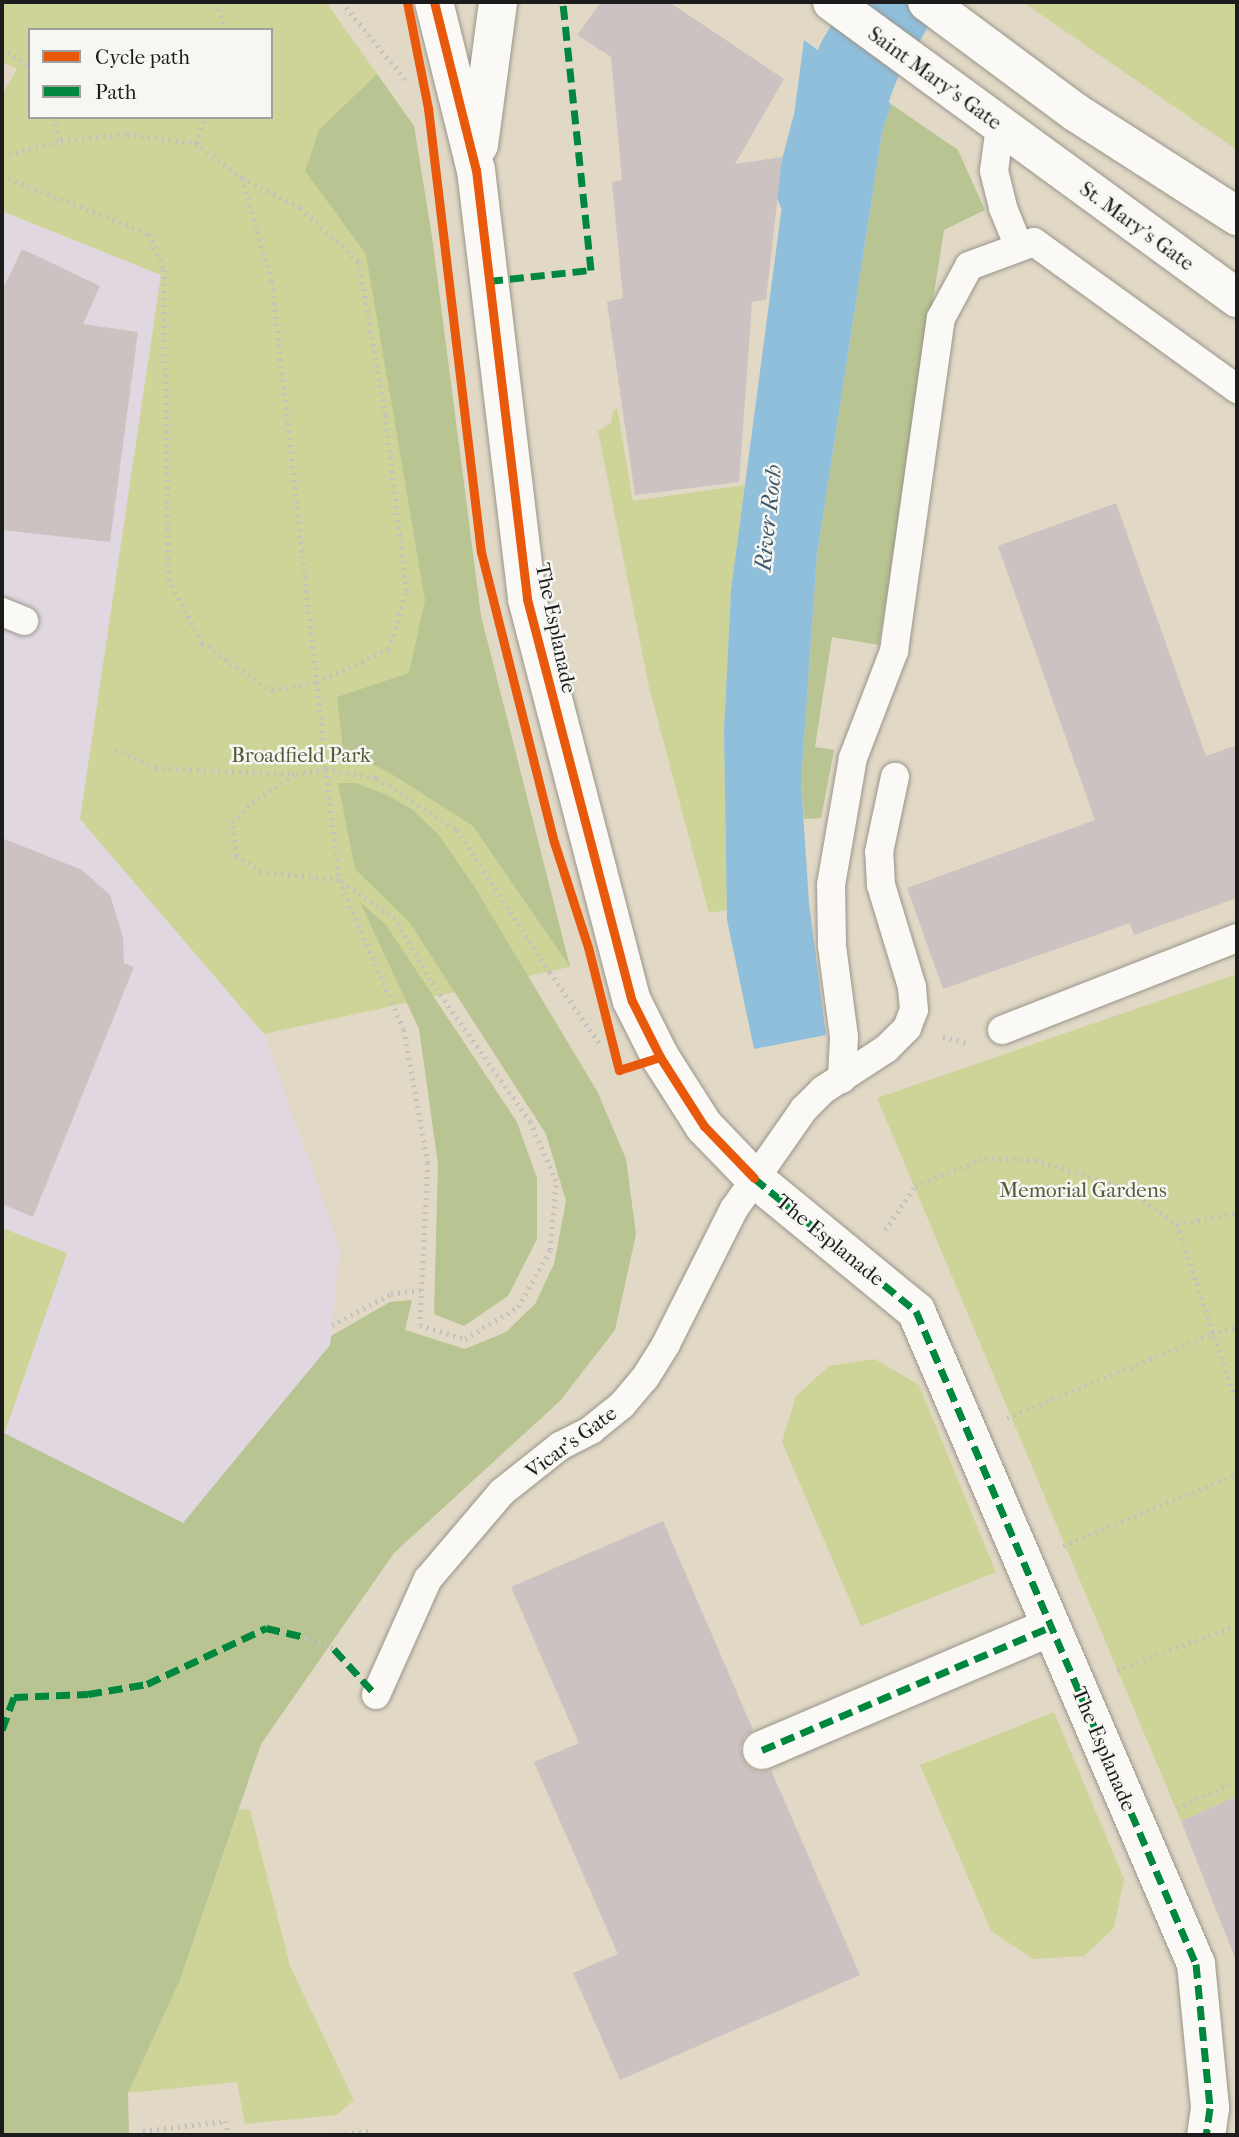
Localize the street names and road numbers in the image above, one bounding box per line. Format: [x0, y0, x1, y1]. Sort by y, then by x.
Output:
street label: Saint Mary's Gate [863, 21, 1007, 135]
street label: St. Mary's Gate [1075, 176, 1199, 276]
street label: The Esplanade [530, 561, 582, 695]
street label: The Esplanade [771, 1189, 889, 1291]
street label: Vicar's Gate [520, 1400, 622, 1484]
street label: The Esplanade [1067, 1683, 1141, 1815]

